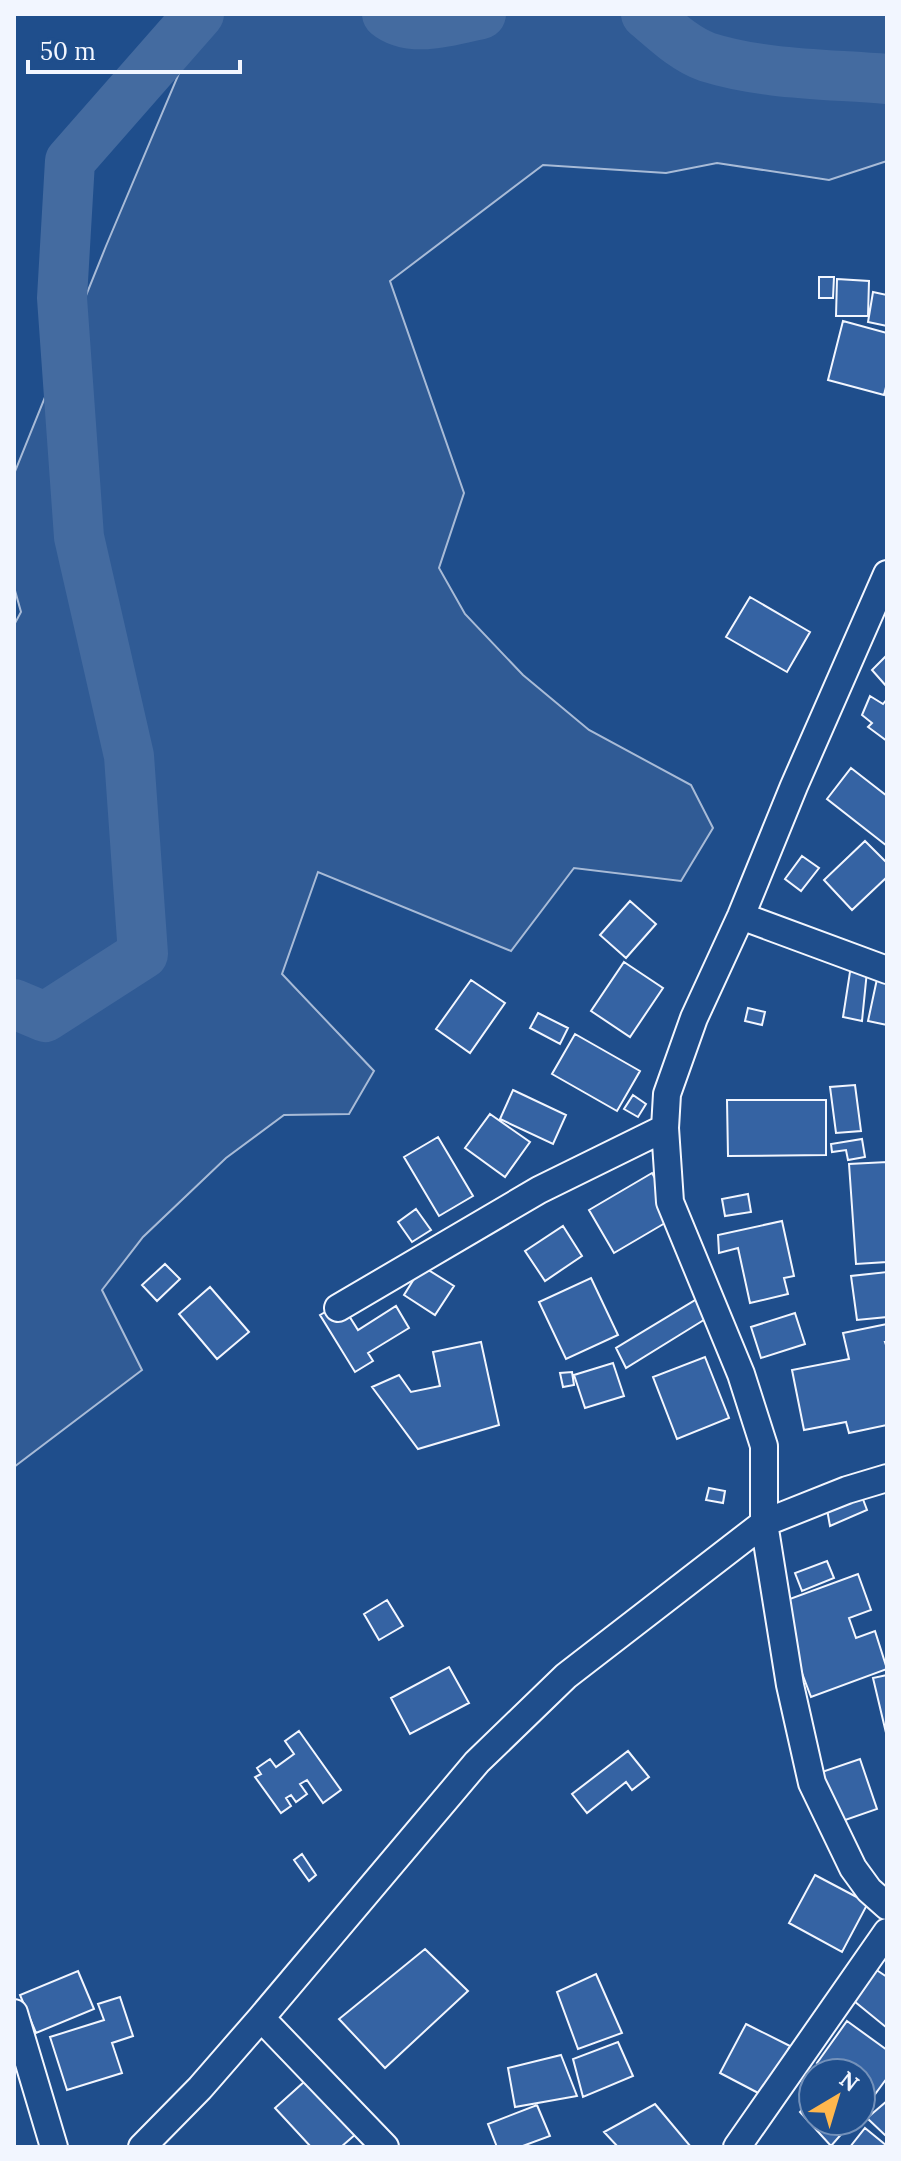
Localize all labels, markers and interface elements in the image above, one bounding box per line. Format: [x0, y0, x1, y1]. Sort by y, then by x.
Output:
scale bar [28, 24, 240, 74]
text: 50 m [40, 36, 96, 67]
north arrow [797, 2057, 877, 2137]
text: N [834, 2065, 865, 2098]

